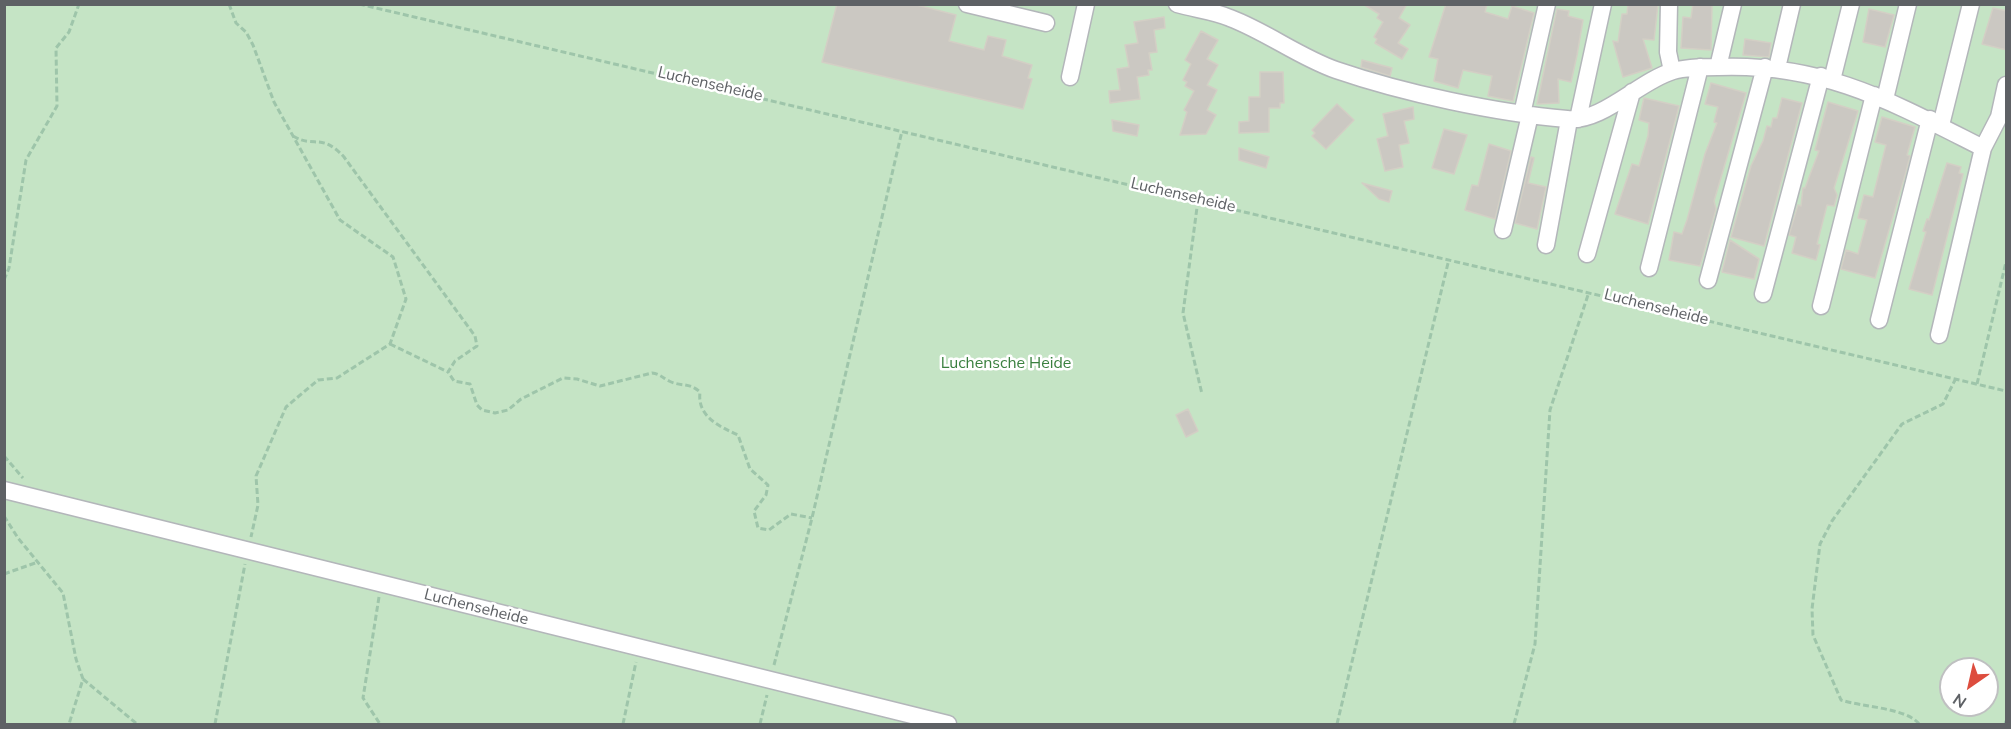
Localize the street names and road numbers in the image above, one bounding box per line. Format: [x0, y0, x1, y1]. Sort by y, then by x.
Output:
street label: Luchenseheide [656, 64, 764, 106]
street label: Luchenseheide [1129, 175, 1237, 217]
street label: Luchenseheide [1602, 286, 1710, 330]
street label: Luchenseheide [422, 586, 530, 630]

